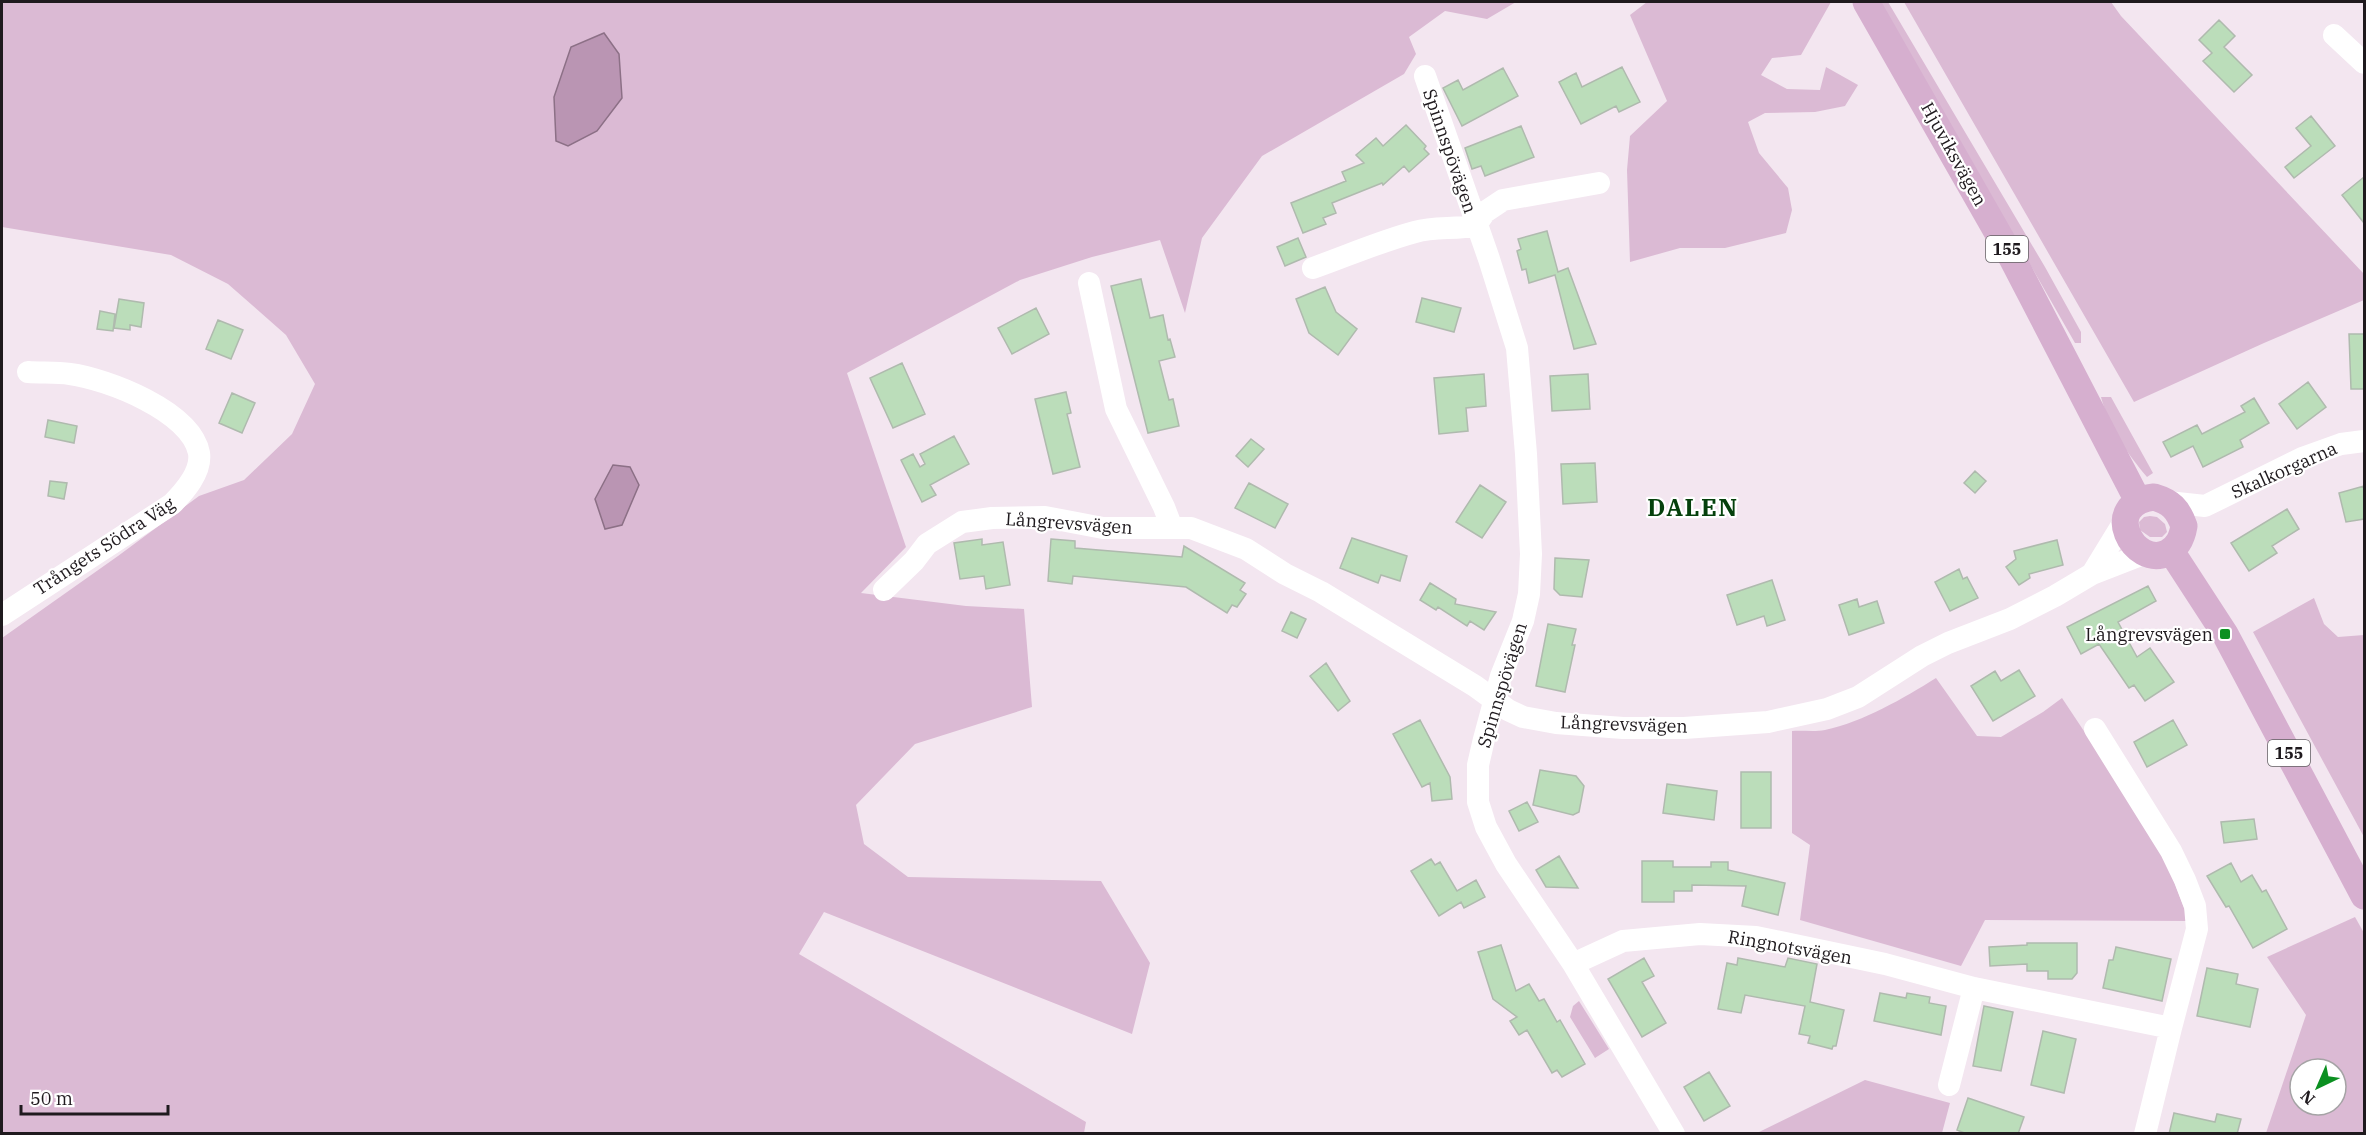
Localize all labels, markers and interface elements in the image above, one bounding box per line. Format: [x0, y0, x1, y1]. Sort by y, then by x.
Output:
street label: Spinnspövägen [1418, 86, 1482, 216]
street label: Hjuviksvägen [1916, 98, 1992, 210]
road number: 155 [1986, 236, 2028, 262]
street label: Skalkorgarna [2227, 436, 2341, 504]
district label: DALEN [1647, 491, 1739, 523]
street label: Trångets Södra Väg [29, 492, 179, 600]
street label: Långrevsvägen [1005, 507, 1133, 539]
street label: Spinnspövägen [1472, 619, 1532, 751]
place label: Långrevsvägen [2085, 623, 2213, 646]
marker: Långrevsvägen [2218, 627, 2232, 641]
street label: Långrevsvägen [1560, 710, 1688, 738]
road number: 155 [2268, 740, 2310, 766]
street label: Ringnotsvägen [1726, 925, 1854, 969]
north arrow [2288, 1057, 2348, 1117]
scale bar [21, 1078, 168, 1116]
text: N [2296, 1086, 2319, 1109]
text: 50 m [30, 1087, 73, 1110]

